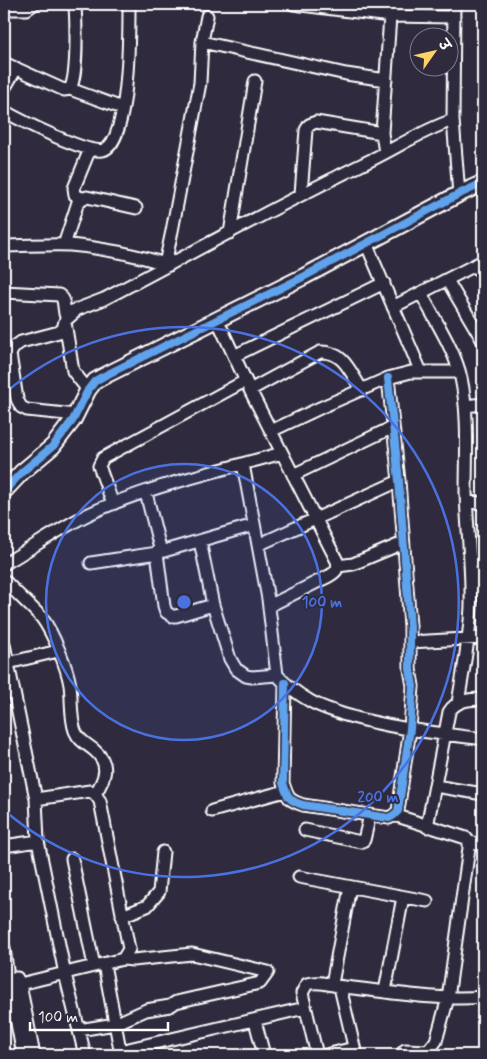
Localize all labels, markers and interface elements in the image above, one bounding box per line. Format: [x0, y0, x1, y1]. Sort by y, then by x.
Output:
north arrow [410, 28, 460, 78]
text: उ [433, 35, 455, 56]
centre of rings [175, 593, 193, 611]
text: 100 m [302, 593, 342, 613]
text: 200 m [358, 788, 399, 808]
scale bar [30, 999, 168, 1031]
text: 100 m [38, 1008, 78, 1028]

